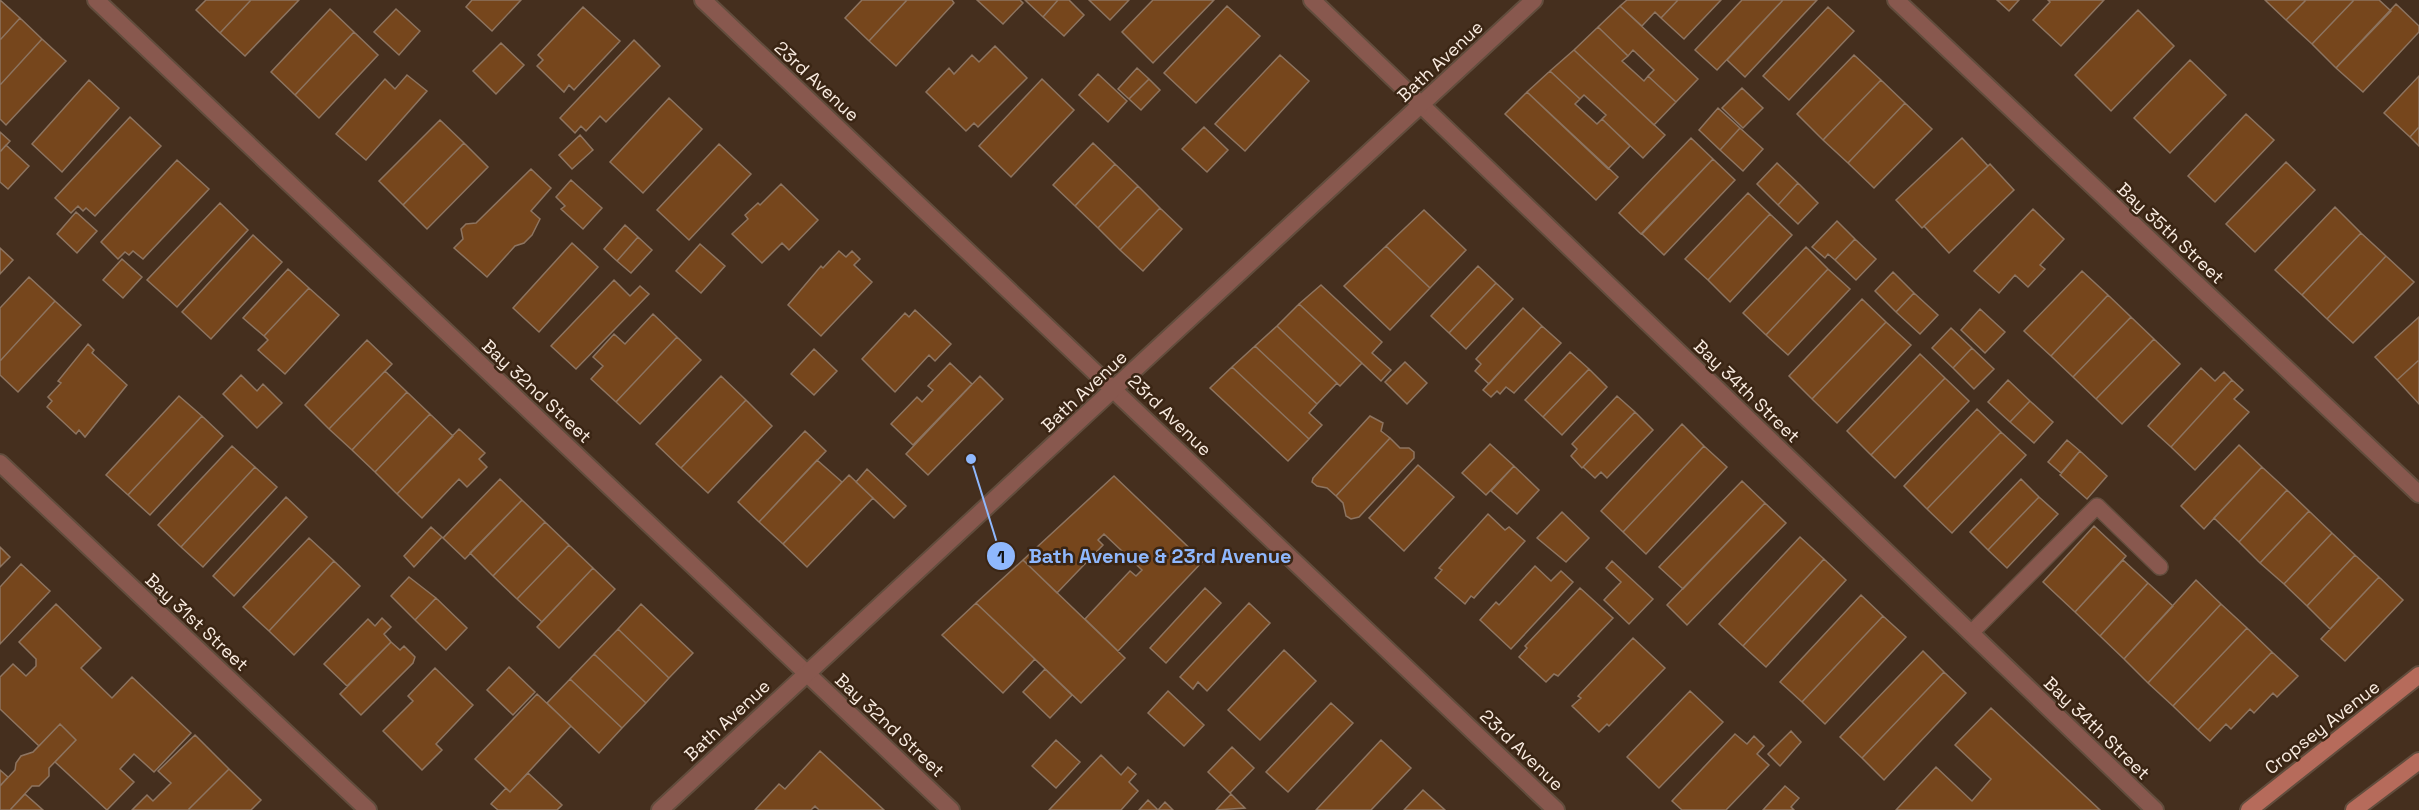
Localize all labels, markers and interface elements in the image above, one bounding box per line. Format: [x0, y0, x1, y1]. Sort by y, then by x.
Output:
street label: Bath Avenue [1392, 15, 1488, 107]
street label: 23rd Avenue [770, 36, 864, 126]
street label: Bay 35th Street [2113, 177, 2229, 289]
street label: Bay 32nd Street [477, 334, 597, 448]
street label: Bay 34th Street [1689, 335, 1805, 447]
street label: Bath Avenue [1036, 345, 1132, 437]
street label: 23rd Avenue [1123, 369, 1217, 461]
callout: Bath Avenue & 23rd Avenue [986, 537, 1303, 575]
text: Bath Avenue & 23rd Avenue [1028, 543, 1292, 569]
text: 1 [997, 545, 1005, 568]
street label: Bay 31st Street [141, 568, 253, 676]
street label: Bay 32nd Street [830, 668, 950, 782]
street label: Bay 34th Street [2039, 672, 2155, 784]
street label: Bath Avenue [679, 674, 775, 766]
street label: Cropsey Avenue [2260, 675, 2384, 779]
street label: 23rd Avenue [1475, 704, 1569, 796]

